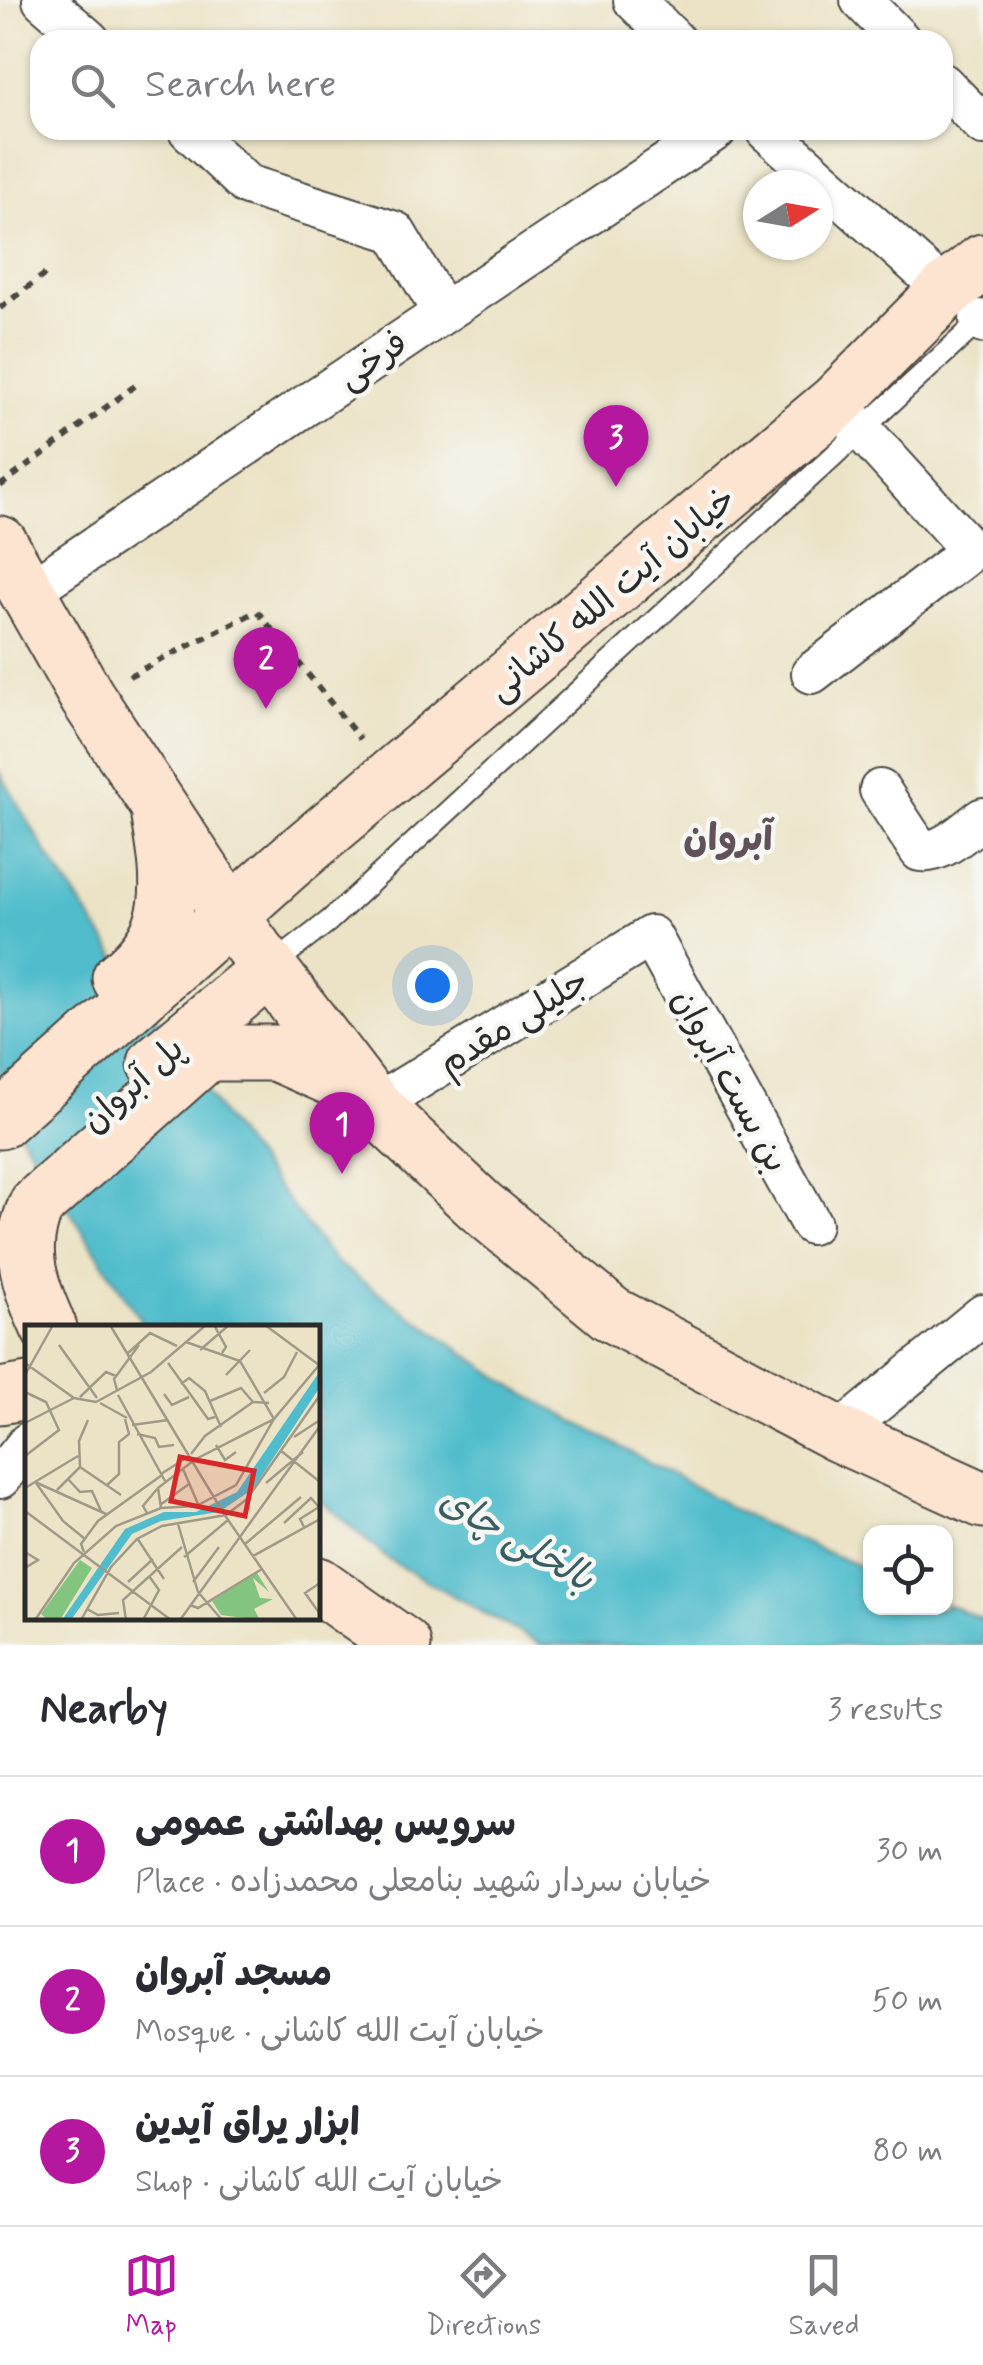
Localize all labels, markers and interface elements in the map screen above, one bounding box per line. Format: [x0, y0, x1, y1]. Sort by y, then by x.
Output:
search box [30, 30, 953, 140]
icon: search [65, 58, 120, 113]
text: Search here [145, 61, 336, 110]
north arrow [743, 170, 833, 260]
street label: فرخی [329, 321, 417, 401]
pin: 3 [584, 404, 648, 487]
street label: خیابان آیت الله کاشانی [478, 477, 746, 712]
pin: 2 [234, 626, 298, 709]
district label: آبروان [683, 815, 775, 864]
street label: جلیلی مقدم [430, 958, 599, 1089]
your location [407, 960, 458, 1011]
street label: بن بست آبروان [660, 981, 799, 1181]
street label: پل آبروان [72, 1027, 195, 1144]
pin: 1 [310, 1092, 374, 1174]
inset map [25, 1325, 320, 1620]
water label: بالخلی چای [430, 1476, 603, 1604]
map controls [863, 1525, 953, 1615]
button: locate [863, 1525, 953, 1615]
text: Nearby [40, 1683, 168, 1738]
text: 3 results [827, 1689, 943, 1731]
text: سرویس بهداشتی عمومی [135, 1800, 516, 1849]
text: 1 [65, 1830, 80, 1872]
text: 30 m [876, 1830, 943, 1872]
text: Place · خیابان سردار شهید بنامعلی محمدزاده [135, 1861, 711, 1903]
text: مسجد آبروان [135, 1950, 332, 1999]
text: 2 [65, 1980, 80, 2022]
text: 50 m [871, 1980, 943, 2022]
text: Mosque · خیابان آیت الله کاشانی [135, 2011, 545, 2053]
text: ابزار یراق آیدین [135, 2100, 360, 2149]
text: 3 [65, 2130, 80, 2172]
text: 80 m [873, 2130, 943, 2172]
text: Shop · خیابان آیت الله کاشانی [135, 2161, 503, 2203]
tab: Map [124, 2248, 179, 2345]
tab: Directions [426, 2248, 541, 2345]
tab: Saved [789, 2248, 859, 2345]

